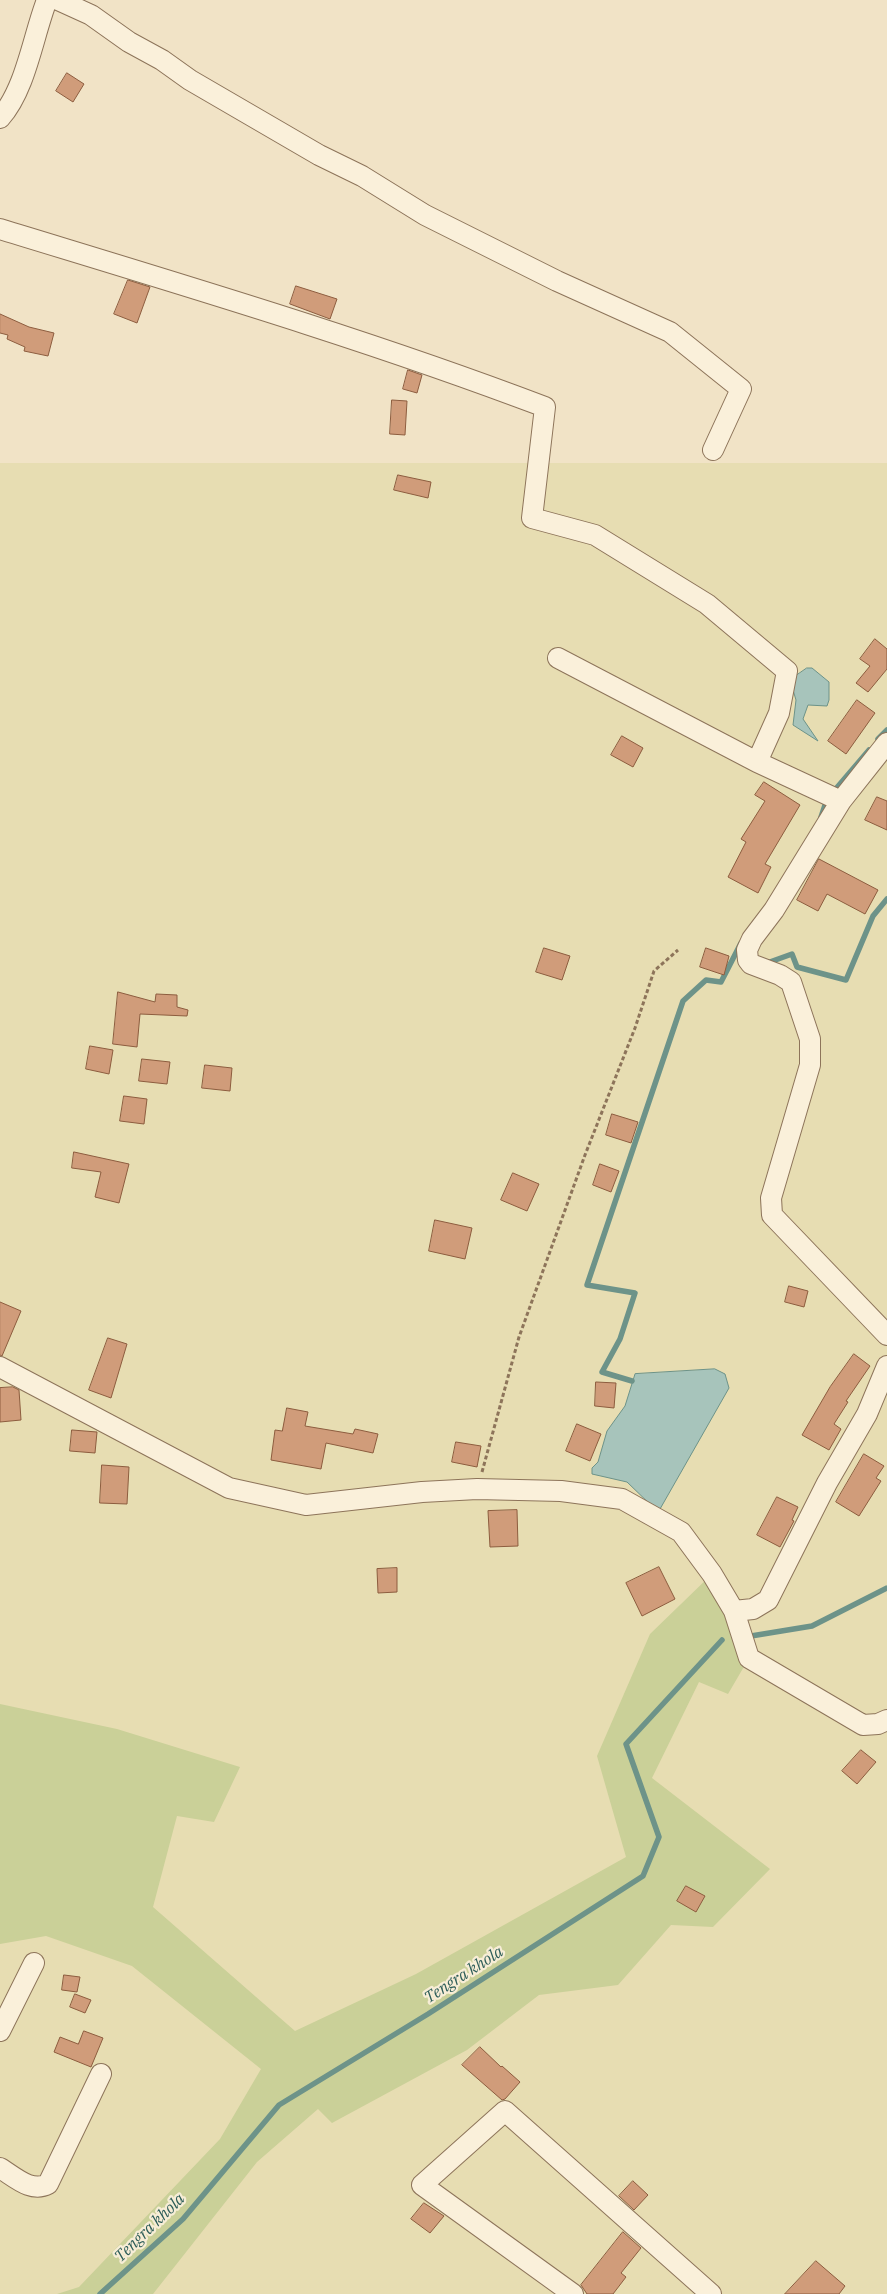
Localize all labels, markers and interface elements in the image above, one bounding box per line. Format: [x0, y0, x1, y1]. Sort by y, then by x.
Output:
water label: Tengra khola [421, 1942, 507, 2008]
water label: Tengra khola [111, 2190, 189, 2266]

